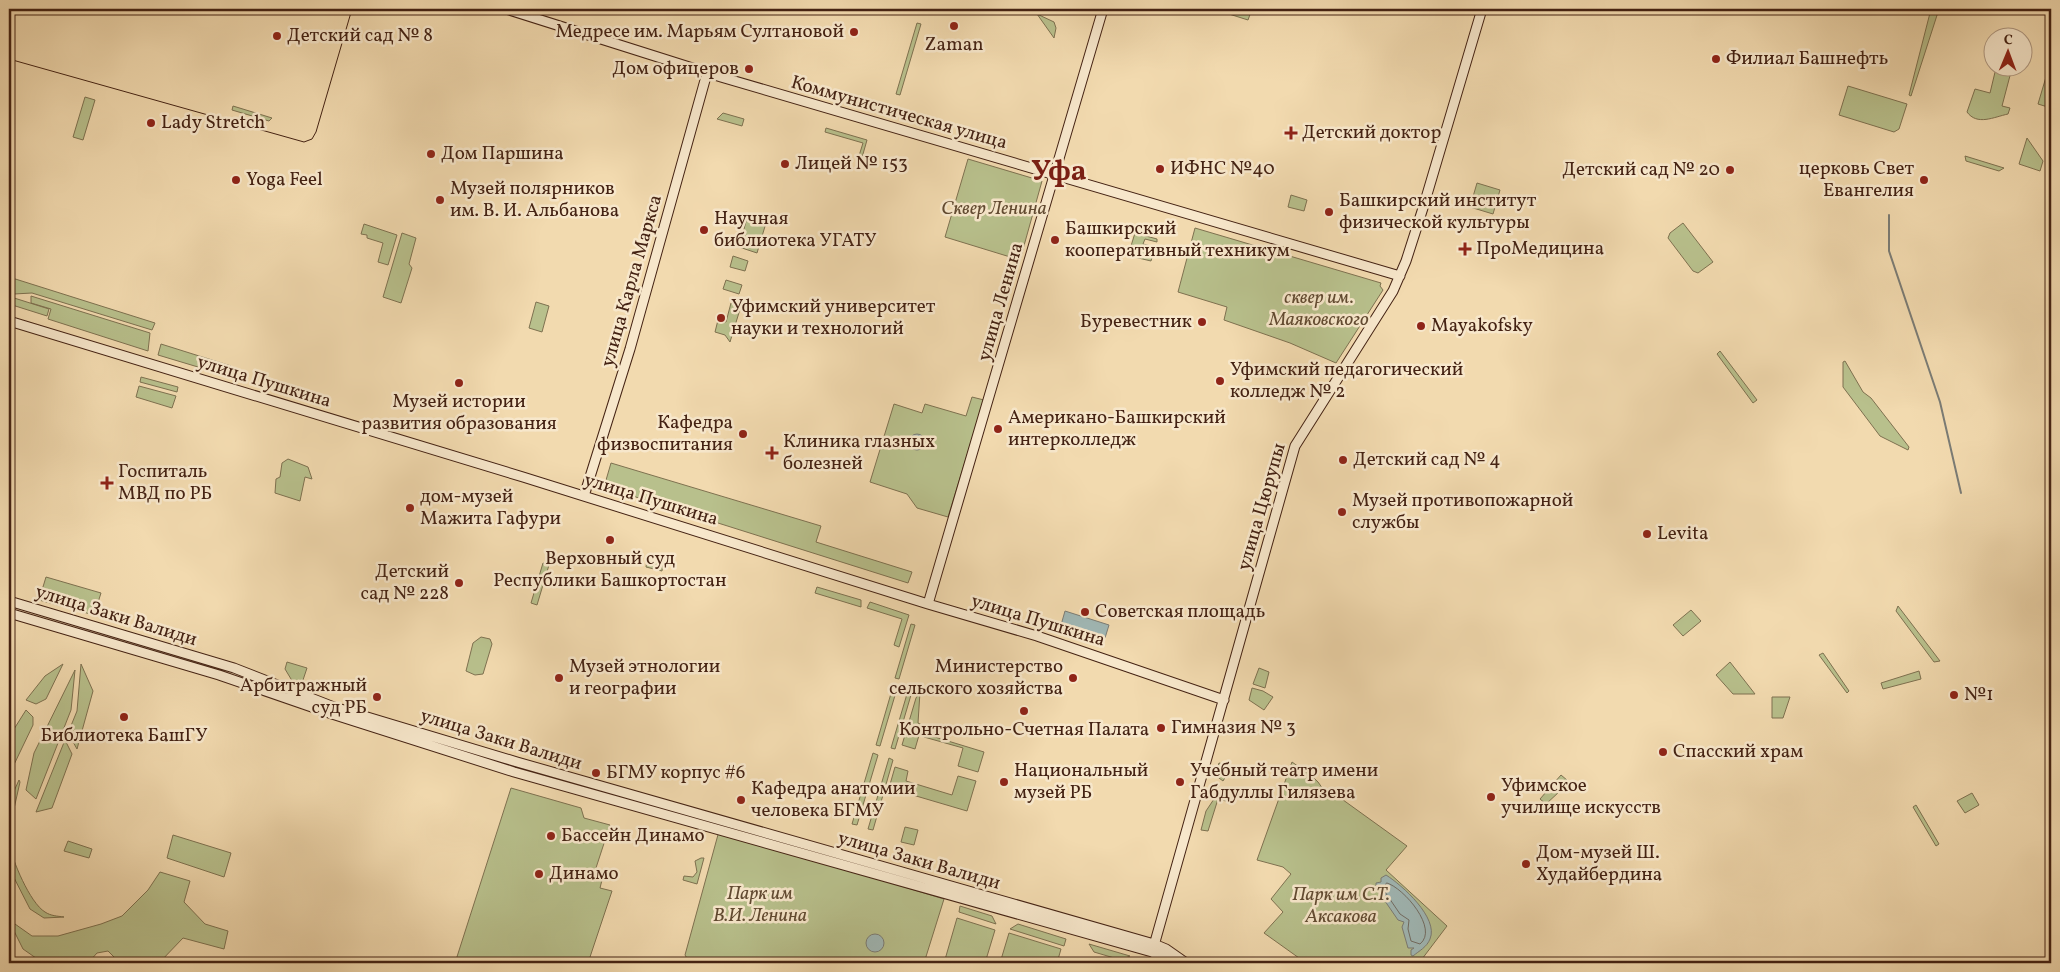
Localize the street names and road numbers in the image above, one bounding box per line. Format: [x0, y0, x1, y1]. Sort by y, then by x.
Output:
street label: Коммунистическая улица [788, 70, 1010, 156]
street label: улица Карла Маркса [595, 192, 669, 370]
street label: улица Ленина [972, 239, 1030, 365]
street label: улица Пушкина [194, 349, 334, 415]
street label: улица Цюрупы [1231, 440, 1293, 574]
street label: улица Пушкина [581, 467, 721, 533]
street label: улица Заки Валиди [32, 579, 200, 653]
street label: улица Пушкина [968, 588, 1108, 654]
street label: улица Заки Валиди [417, 703, 585, 777]
street label: улица Заки Валиди [835, 825, 1003, 897]

